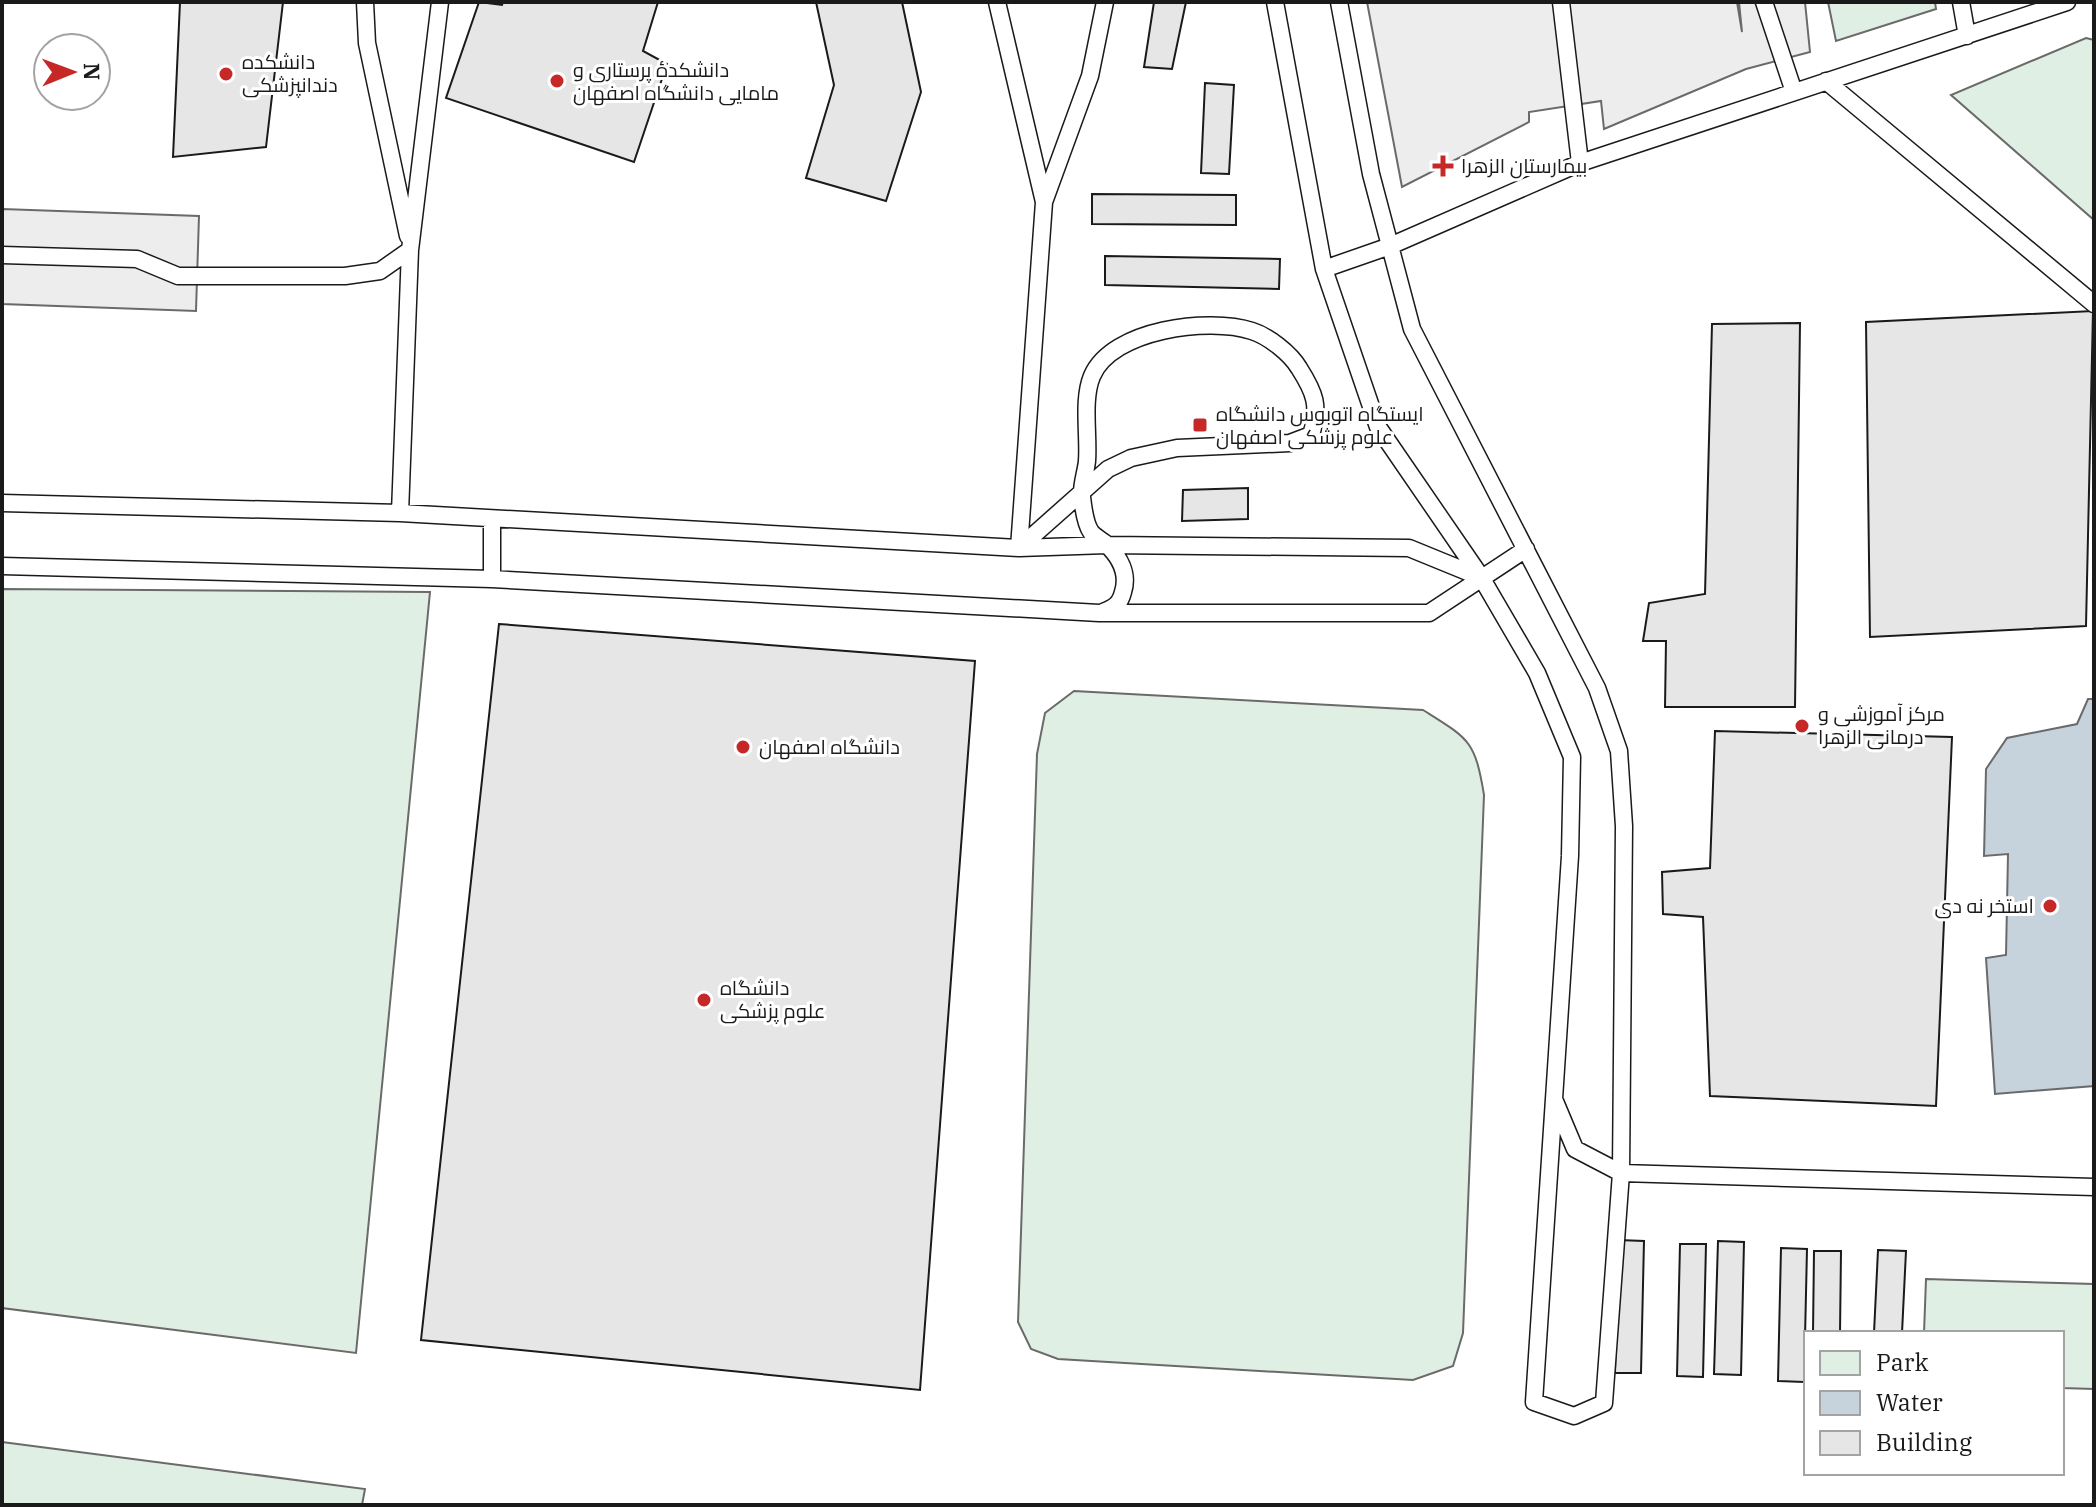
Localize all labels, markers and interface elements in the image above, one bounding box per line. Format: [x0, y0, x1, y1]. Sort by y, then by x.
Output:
north arrow [32, 32, 112, 112]
place label: دانشکده دندانپزشکی [242, 48, 338, 98]
place label: دانشکدهٔ پرستاری و مامایی دانشگاه اصفهان [573, 56, 779, 106]
text: N [78, 63, 107, 81]
marker: دانشکده دندانپزشکی [217, 65, 235, 83]
marker: دانشکدهٔ پرستاری و مامایی دانشگاه اصفهان [548, 72, 566, 90]
place label: بیمارستان الزهرا [1461, 152, 1587, 179]
marker: بیمارستان الزهرا [1432, 155, 1454, 177]
place label: ایستگاه اتوبوس دانشگاه علوم پزشکی اصفهان [1216, 400, 1424, 451]
marker: ایستگاه اتوبوس دانشگاه علوم پزشکی اصفهان [1191, 416, 1209, 434]
place label: مرکز آموزشی و درمانی الزهرا [1818, 700, 1945, 750]
marker: مرکز آموزشی و درمانی الزهرا [1793, 717, 1811, 735]
place label: دانشگاه اصفهان [759, 733, 900, 760]
marker: دانشگاه اصفهان [734, 738, 752, 756]
place label: استخر نه دی [1934, 892, 2034, 919]
marker: استخر نه دی [2041, 897, 2059, 915]
place label: دانشگاه علوم پزشکی [720, 974, 825, 1025]
marker: دانشگاه علوم پزشکی [695, 991, 713, 1009]
legend [1804, 1331, 2064, 1475]
text: Park [1876, 1346, 1928, 1378]
text: Water [1876, 1386, 1943, 1418]
text: Building [1876, 1426, 1972, 1458]

